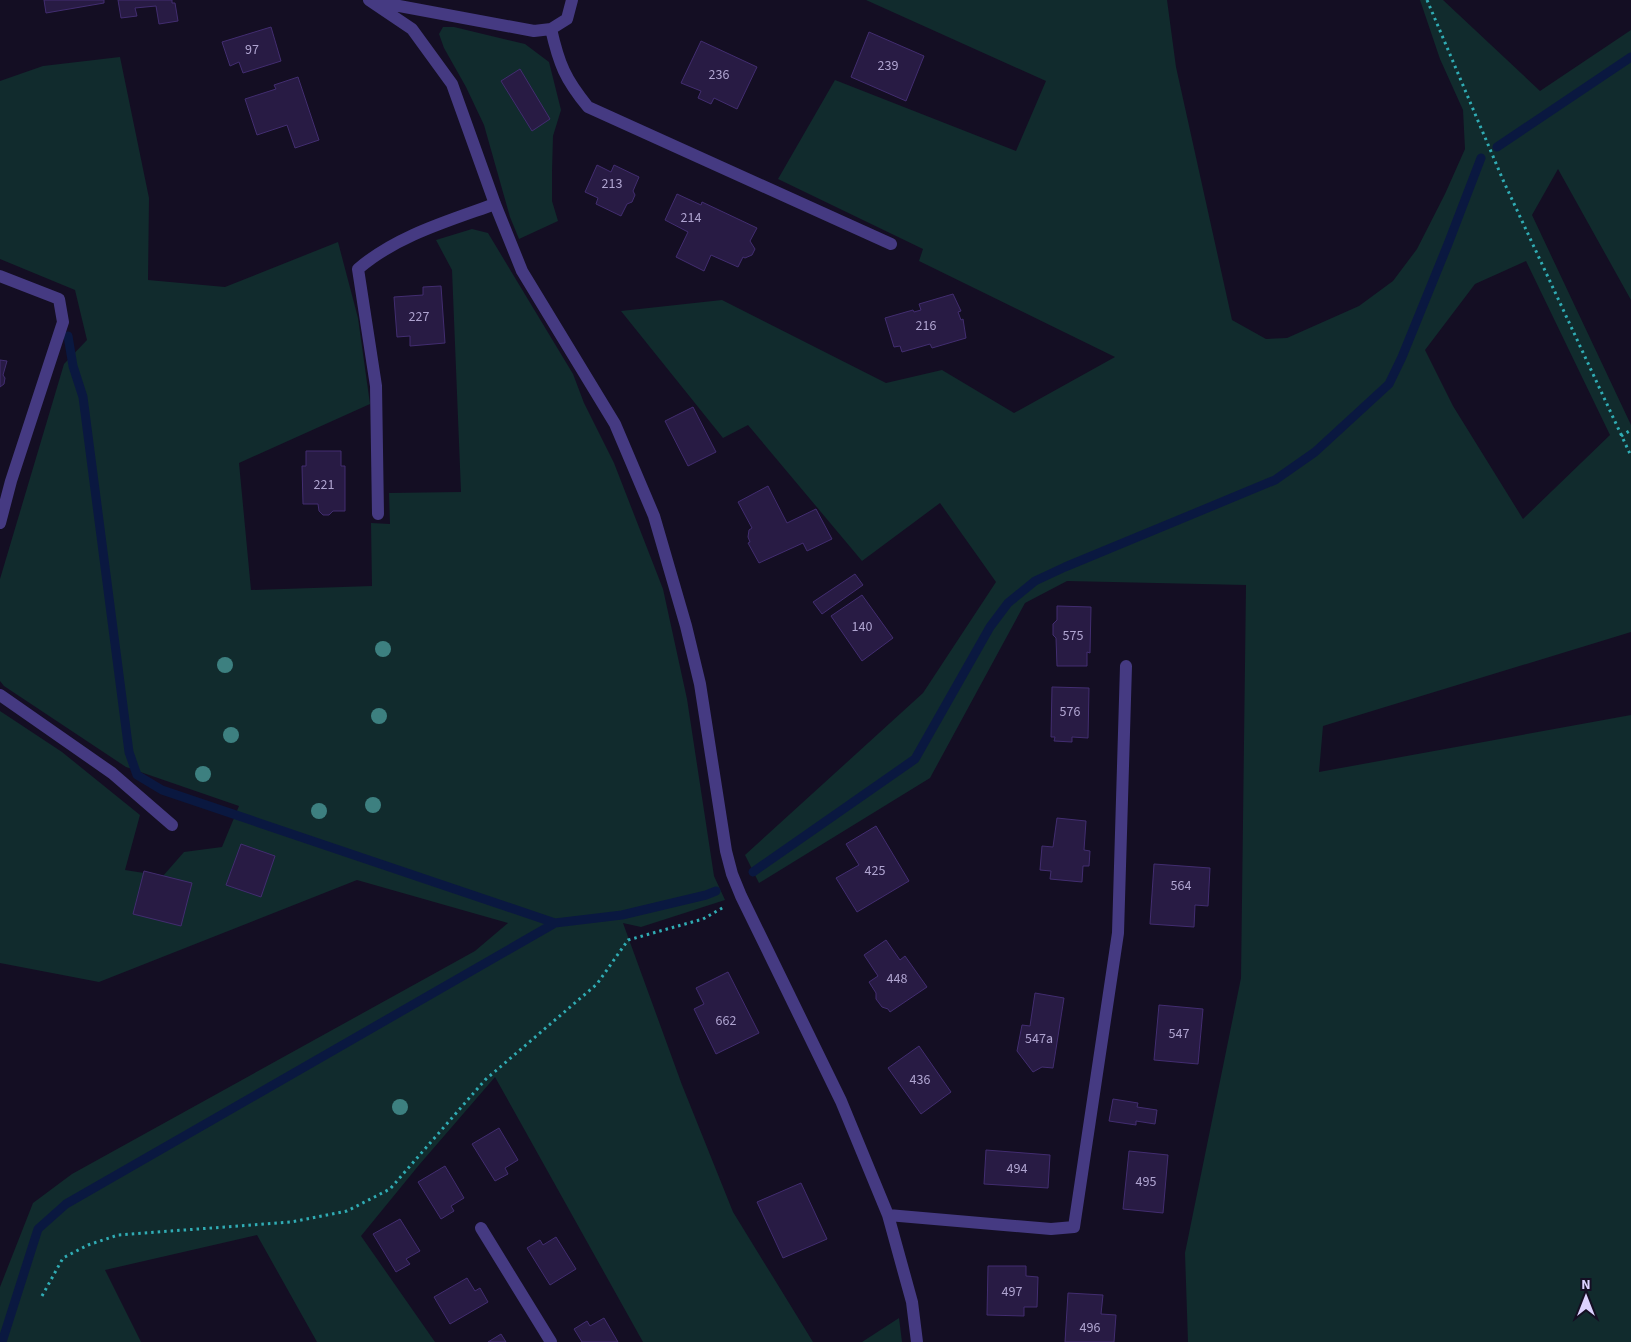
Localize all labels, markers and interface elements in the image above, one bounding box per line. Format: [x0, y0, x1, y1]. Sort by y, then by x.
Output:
house number: 97 [245, 40, 259, 60]
house number: 239 [878, 56, 898, 76]
house number: 236 [709, 65, 729, 85]
house number: 213 [602, 174, 622, 194]
house number: 214 [681, 208, 701, 228]
house number: 227 [409, 307, 429, 327]
house number: 216 [916, 316, 936, 336]
house number: 221 [314, 475, 334, 495]
house number: 140 [852, 617, 872, 637]
house number: 575 [1063, 626, 1083, 646]
house number: 576 [1060, 702, 1080, 722]
house number: 425 [865, 861, 885, 881]
house number: 564 [1171, 876, 1191, 896]
house number: 448 [887, 969, 907, 989]
house number: 662 [716, 1011, 736, 1031]
house number: 547 [1169, 1024, 1189, 1044]
house number: 547a [1025, 1029, 1053, 1049]
house number: 436 [910, 1070, 930, 1090]
house number: 494 [1007, 1159, 1027, 1179]
house number: 495 [1136, 1172, 1156, 1192]
north arrow [1561, 1272, 1611, 1322]
text: N [1581, 1275, 1591, 1295]
house number: 497 [1002, 1282, 1022, 1302]
house number: 496 [1080, 1318, 1100, 1338]

